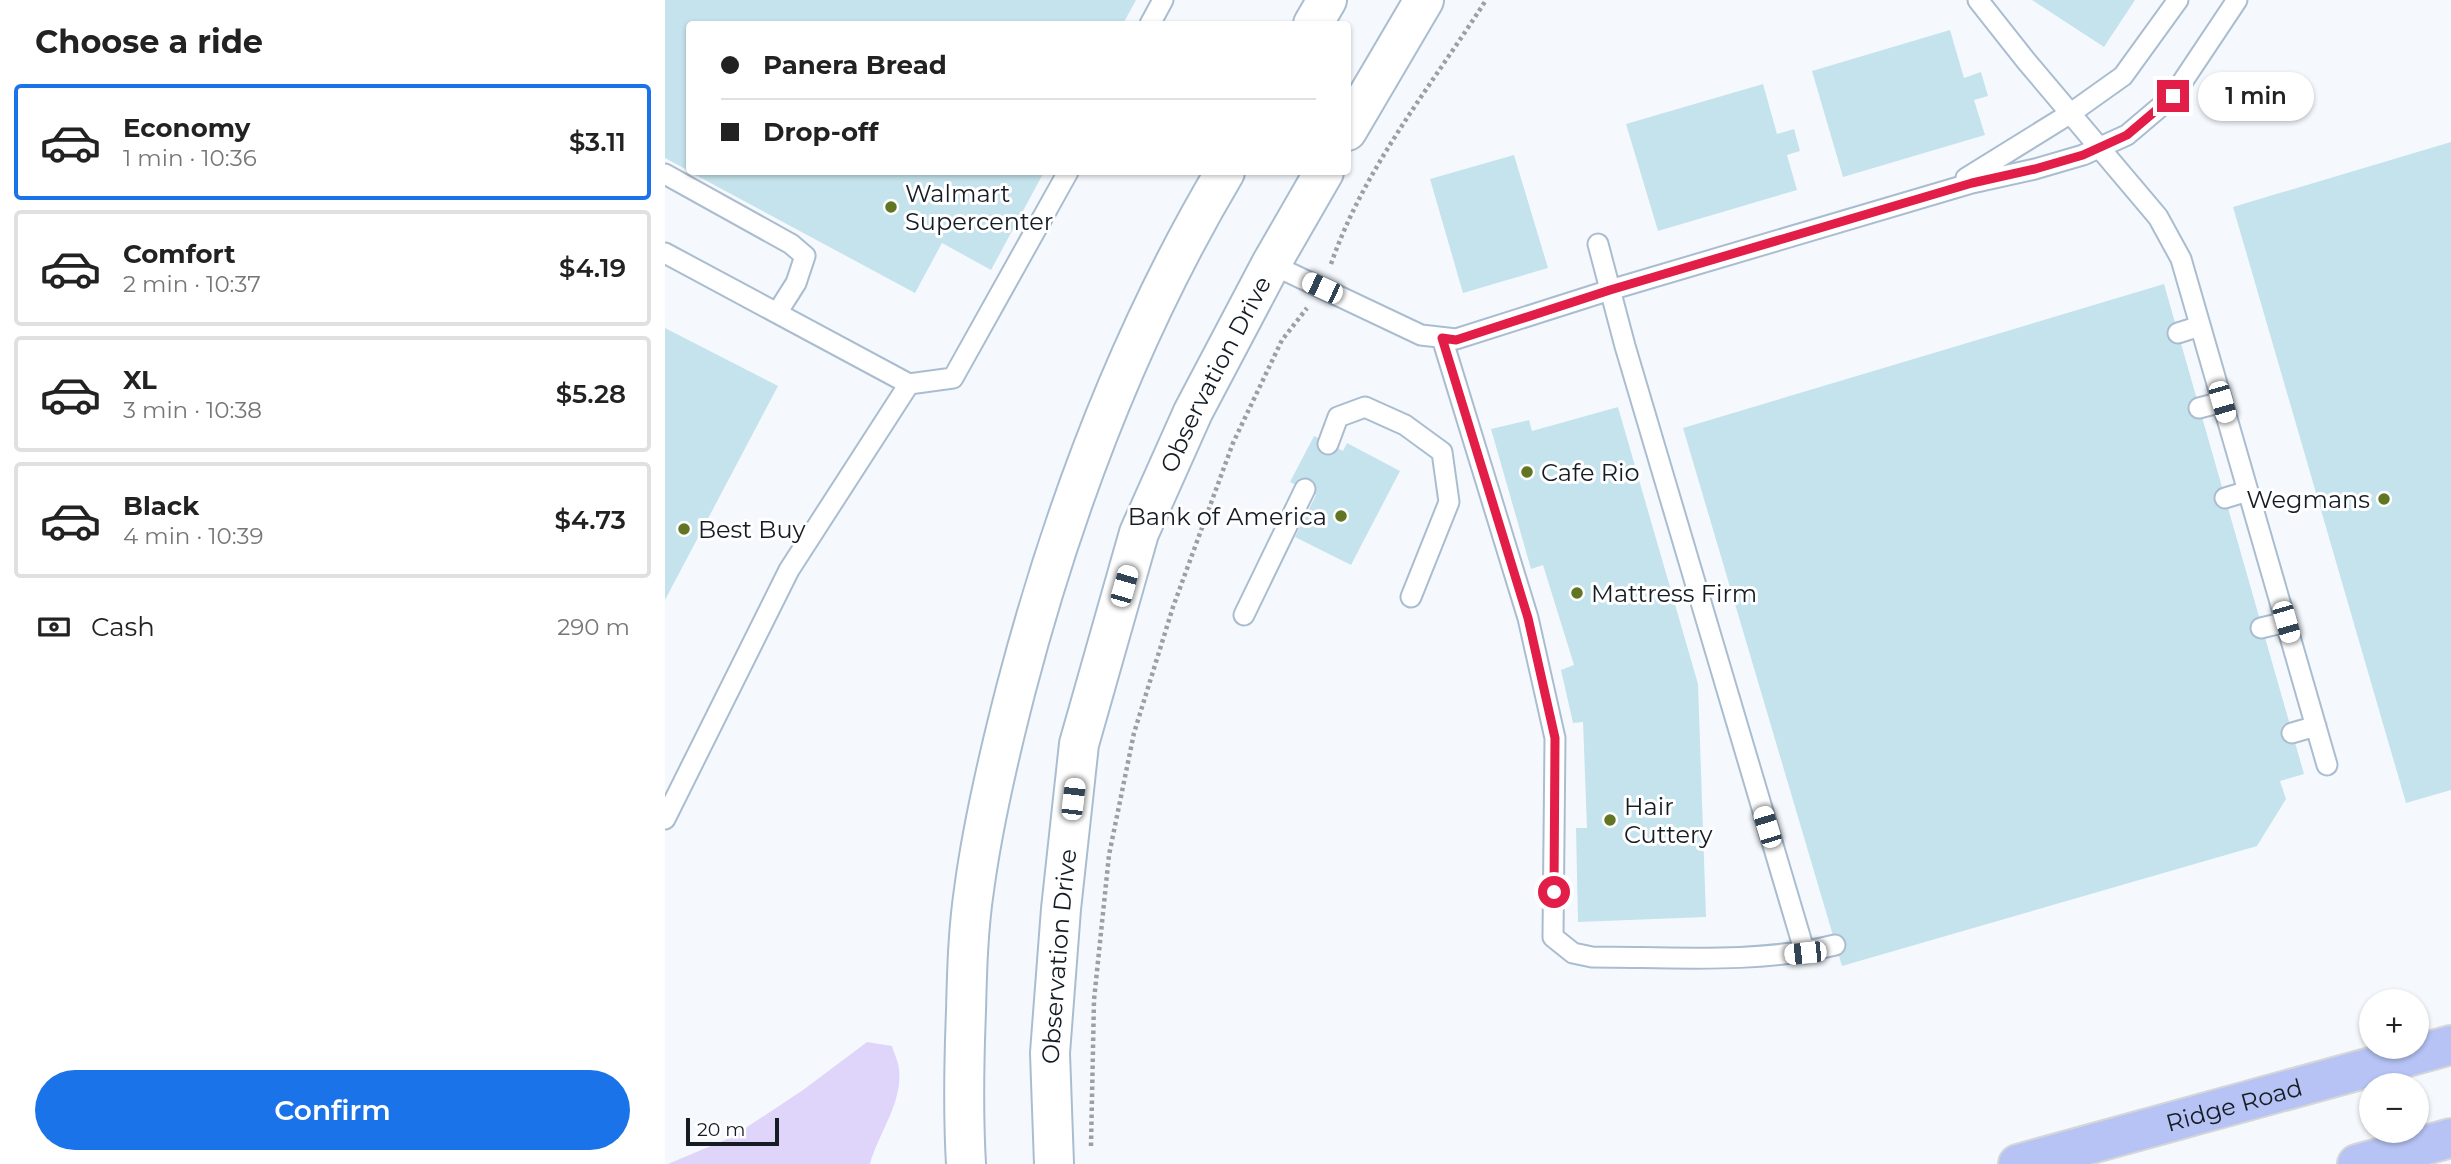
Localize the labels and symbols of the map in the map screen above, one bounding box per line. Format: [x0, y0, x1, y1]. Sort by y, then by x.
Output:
callout: 1 min [2197, 72, 2313, 120]
route end [2157, 80, 2189, 112]
place label: Walmart Supercenter [905, 179, 1053, 236]
marker: Walmart Supercenter [883, 199, 899, 215]
car [1299, 270, 1346, 306]
street label: Observation Drive [1154, 271, 1277, 477]
car [2207, 379, 2238, 425]
place label: Cafe Rio [1541, 458, 1640, 487]
marker: Cafe Rio [1519, 464, 1535, 480]
place label: Wegmans [2246, 485, 2370, 514]
marker: Wegmans [2376, 491, 2392, 507]
place label: Bank of America [1128, 502, 1327, 531]
marker: Bank of America [1333, 508, 1349, 524]
place label: Best Buy [698, 515, 805, 544]
marker: Best Buy [676, 521, 692, 537]
car [1109, 563, 1140, 609]
place label: Mattress Firm [1591, 579, 1757, 608]
marker: Mattress Firm [1569, 585, 1585, 601]
car [2271, 599, 2302, 645]
car [1061, 777, 1086, 821]
place label: Hair Cuttery [1624, 792, 1712, 849]
car [1751, 804, 1784, 850]
marker: Hair Cuttery [1602, 812, 1618, 828]
street label: Observation Drive [1035, 847, 1082, 1065]
route start [1538, 876, 1570, 908]
car [1784, 940, 1827, 966]
street label: Ridge Road [2163, 1072, 2305, 1137]
scale bar [686, 1115, 779, 1147]

